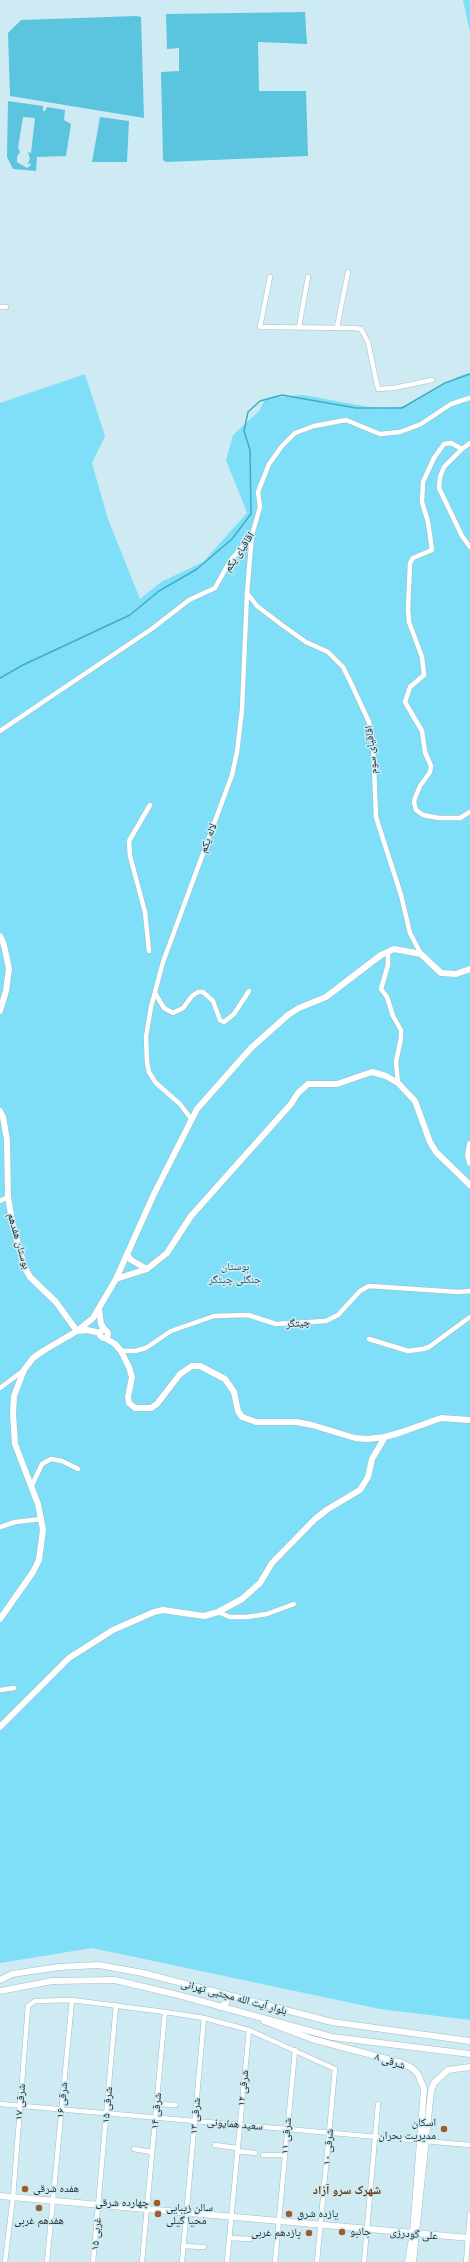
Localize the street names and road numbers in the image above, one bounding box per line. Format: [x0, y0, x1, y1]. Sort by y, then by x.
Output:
street label: اقاقیای یکم [221, 529, 257, 575]
street label: اقاقیای سوم [362, 725, 380, 775]
street label: لاله یکم [196, 821, 220, 855]
street label: بوستان هفدهم [5, 1211, 33, 1271]
street label: چیتگر [285, 1316, 311, 1330]
street label: بلوار آیت الله مجتبی تهرانی [179, 1976, 289, 2018]
street label: ۸ شرقی [373, 2050, 407, 2072]
street label: ۱۲ شرقی [235, 2069, 251, 2107]
street label: ۱۶ شرقی [54, 2081, 70, 2119]
street label: ۱۷ شرقی [12, 2083, 28, 2121]
street label: ۱۵ شرقی [99, 2086, 115, 2124]
street label: ۱۴ شرقی [148, 2092, 164, 2130]
street label: ۱۳ شرقی [187, 2097, 203, 2135]
street label: سعید همایونی [206, 2115, 264, 2133]
street label: ۱۱ شرقی [278, 2117, 294, 2155]
street label: ۱۰ شرقی [320, 2128, 336, 2166]
street label: ۱۵ غربی [88, 2217, 104, 2251]
street label: علی گودرزی [389, 2225, 439, 2243]

